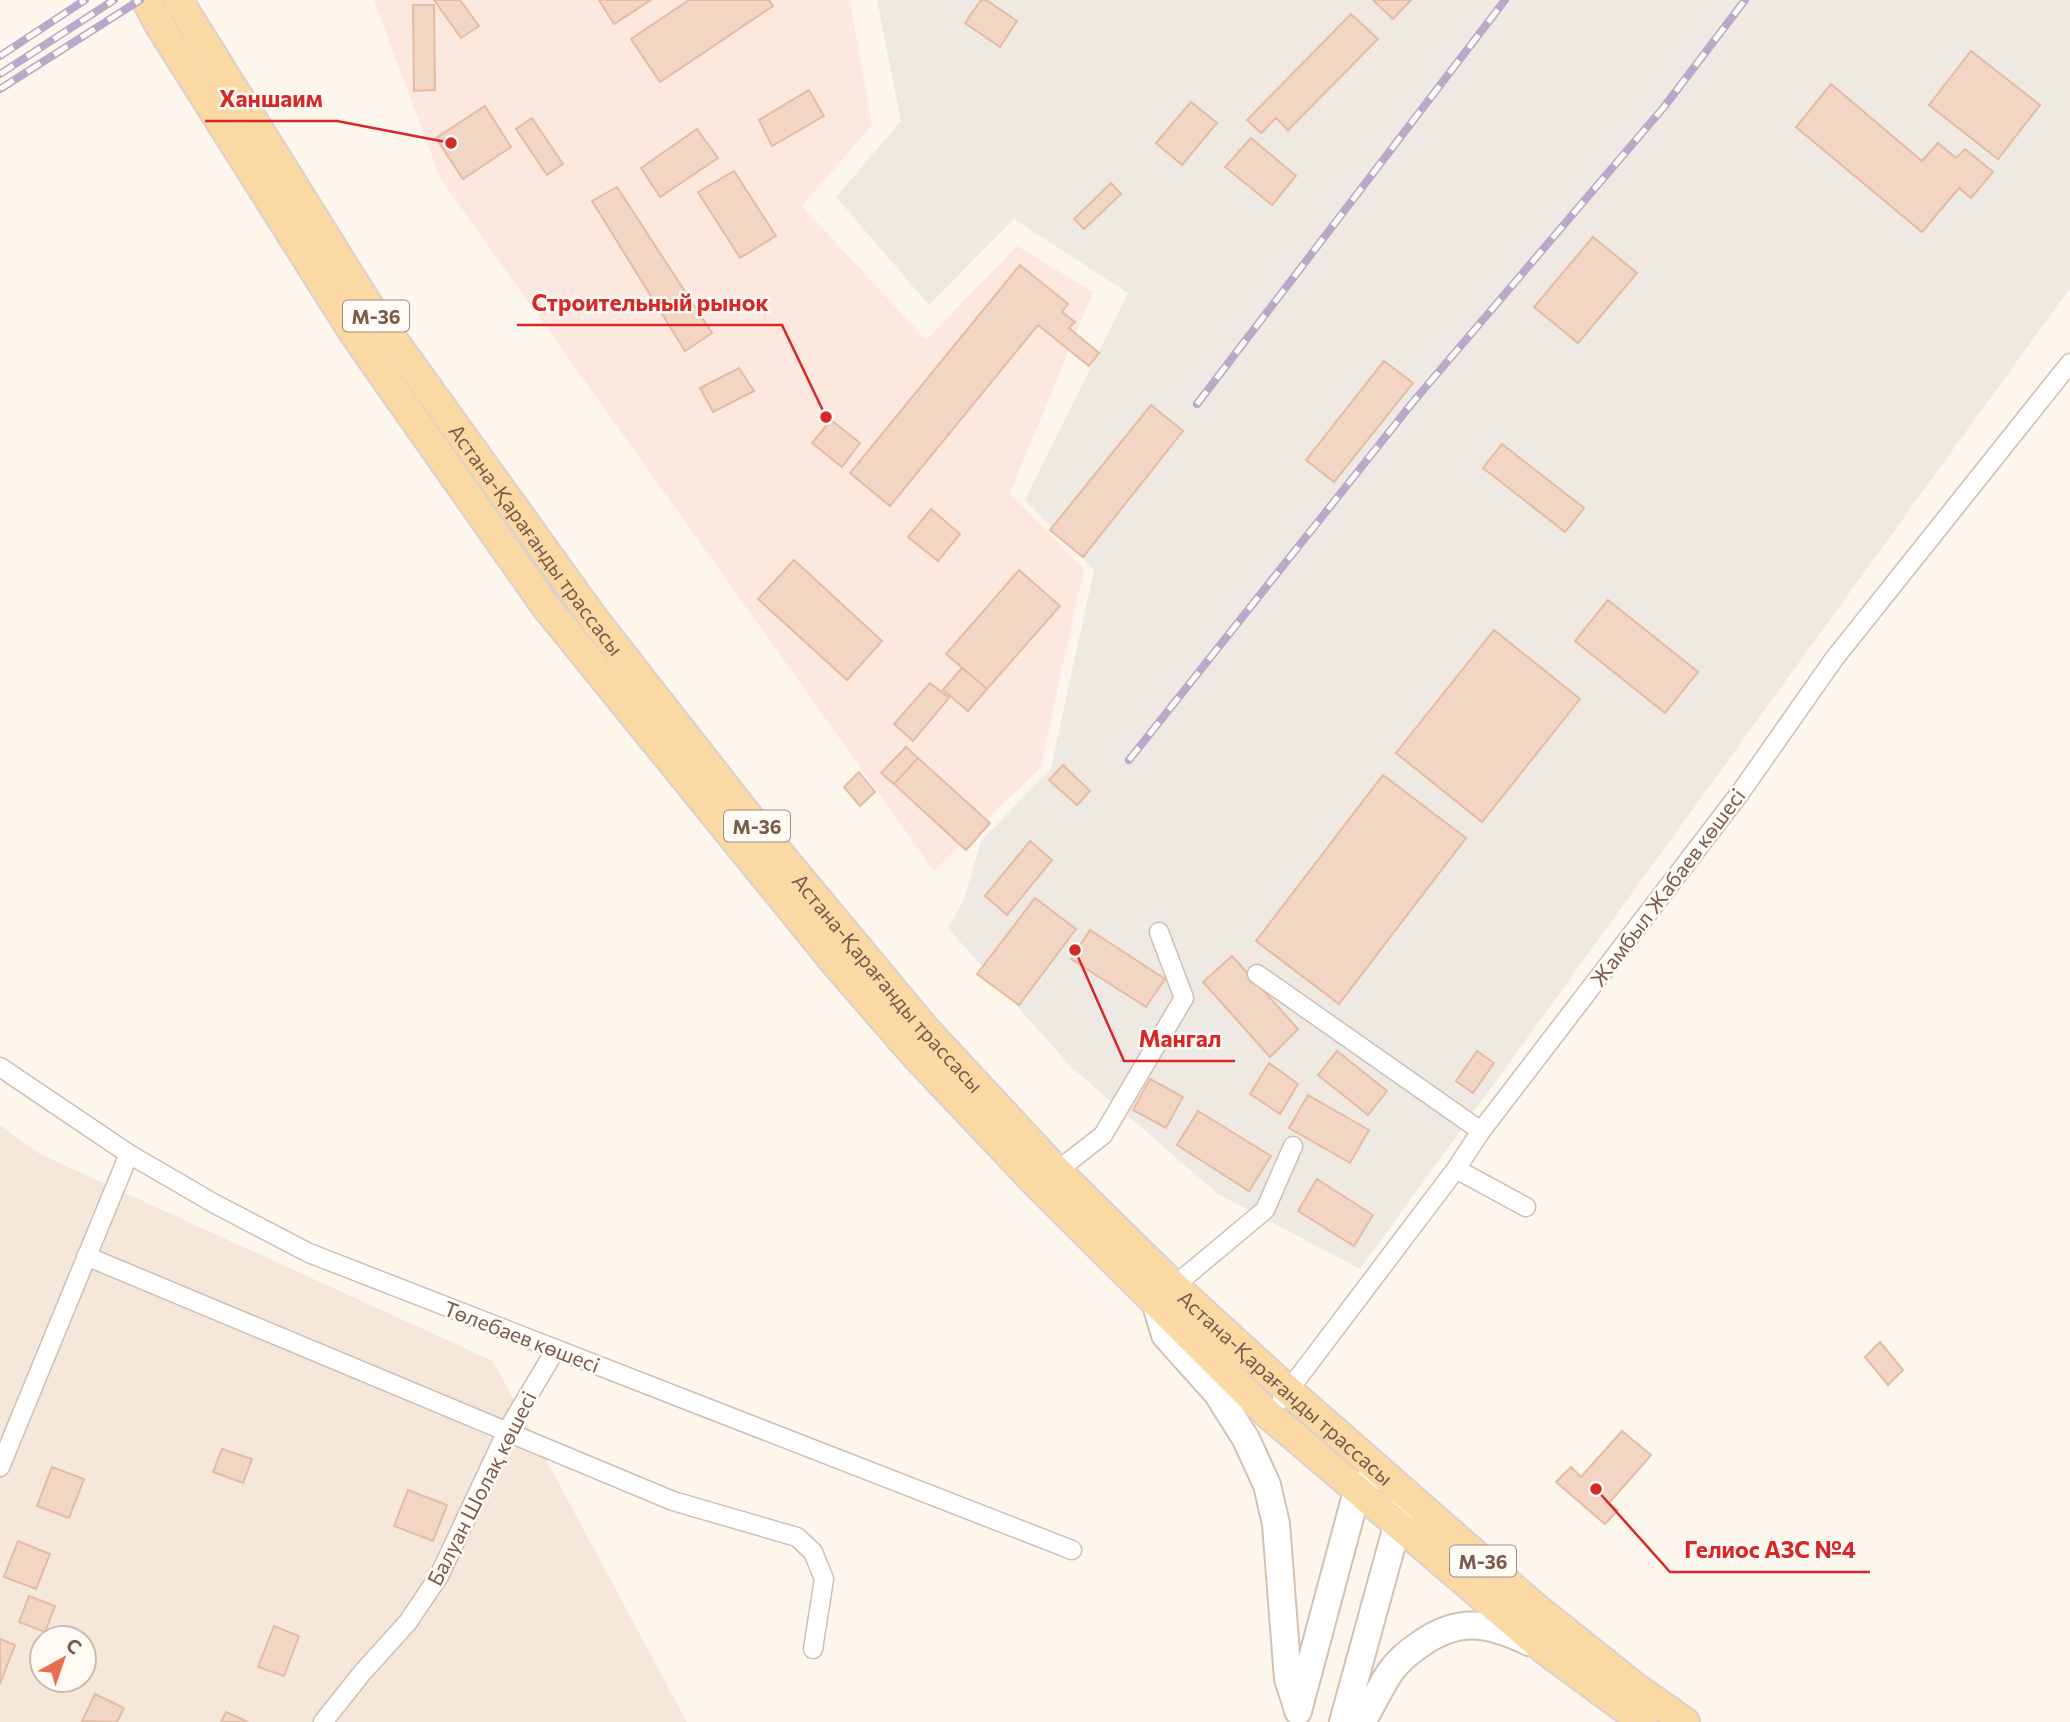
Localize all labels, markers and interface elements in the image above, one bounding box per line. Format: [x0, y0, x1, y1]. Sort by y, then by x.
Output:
callout: Ханшаим [205, 77, 337, 121]
text: Ханшаим [219, 84, 323, 112]
callout: Строительный рынок [517, 281, 782, 325]
text: Строительный рынок [531, 288, 769, 316]
road number: M-36 [343, 300, 409, 332]
street label: Астана-Қарағанды трассасы [445, 418, 630, 660]
street label: Жамбыл Жабаев көшесі [1584, 783, 1750, 991]
road number: M-36 [724, 810, 790, 842]
street label: Астана-Қарағанды трассасы [788, 868, 989, 1097]
callout: Мангал [1124, 1017, 1235, 1061]
text: Мангал [1138, 1024, 1222, 1052]
street label: Астана-Қарағанды трассасы [1174, 1284, 1399, 1490]
street label: Төлебаев көшесі [441, 1295, 603, 1377]
street label: Балуан Шолақ көшесі [421, 1387, 541, 1589]
callout: Гелиос АЗС №4 [1670, 1528, 1870, 1572]
text: Гелиос АЗС №4 [1684, 1535, 1856, 1563]
road number: M-36 [1450, 1546, 1516, 1576]
north arrow [28, 1624, 98, 1694]
text: С [62, 1633, 87, 1659]

